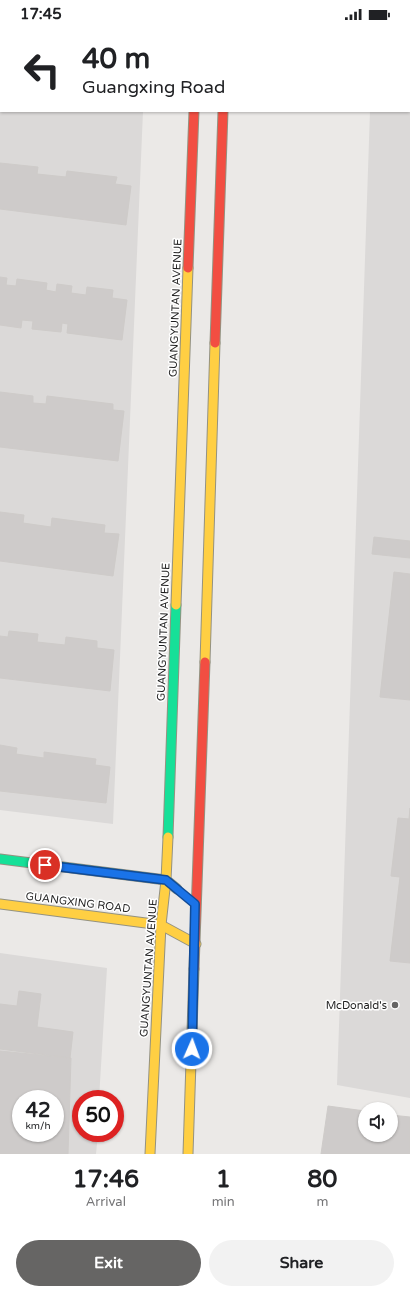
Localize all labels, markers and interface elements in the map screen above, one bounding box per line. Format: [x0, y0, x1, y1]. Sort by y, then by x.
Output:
text: 17:45 [20, 5, 62, 23]
text: 40 m [82, 42, 150, 76]
icon: left [16, 44, 68, 96]
text: Guangxing Road [82, 76, 225, 98]
street label: GUANGYUNTAN AVENUE [167, 239, 184, 377]
street label: GUANGYUNTAN AVENUE [155, 563, 172, 701]
pin [28, 848, 62, 882]
icon: arrive [34, 854, 56, 876]
street label: GUANGXING ROAD [25, 890, 131, 915]
street label: GUANGYUNTAN AVENUE [137, 899, 160, 1038]
place label: McDonald's [326, 999, 387, 1012]
marker: McDonald's [390, 1000, 400, 1010]
position arrow [171, 1028, 213, 1070]
speed limit sign: 50 [72, 1090, 124, 1142]
text: 42 [25, 1099, 51, 1123]
map controls [358, 1102, 398, 1142]
button: sound [358, 1102, 398, 1142]
text: km/h [25, 1120, 51, 1132]
text: 17:46 [73, 1165, 139, 1194]
text: 1 [216, 1165, 231, 1194]
text: 80 [307, 1165, 337, 1194]
text: Arrival [86, 1194, 126, 1210]
text: min [212, 1194, 235, 1210]
text: m [316, 1194, 328, 1210]
button: Exit [16, 1240, 201, 1286]
button: Share [209, 1240, 394, 1286]

